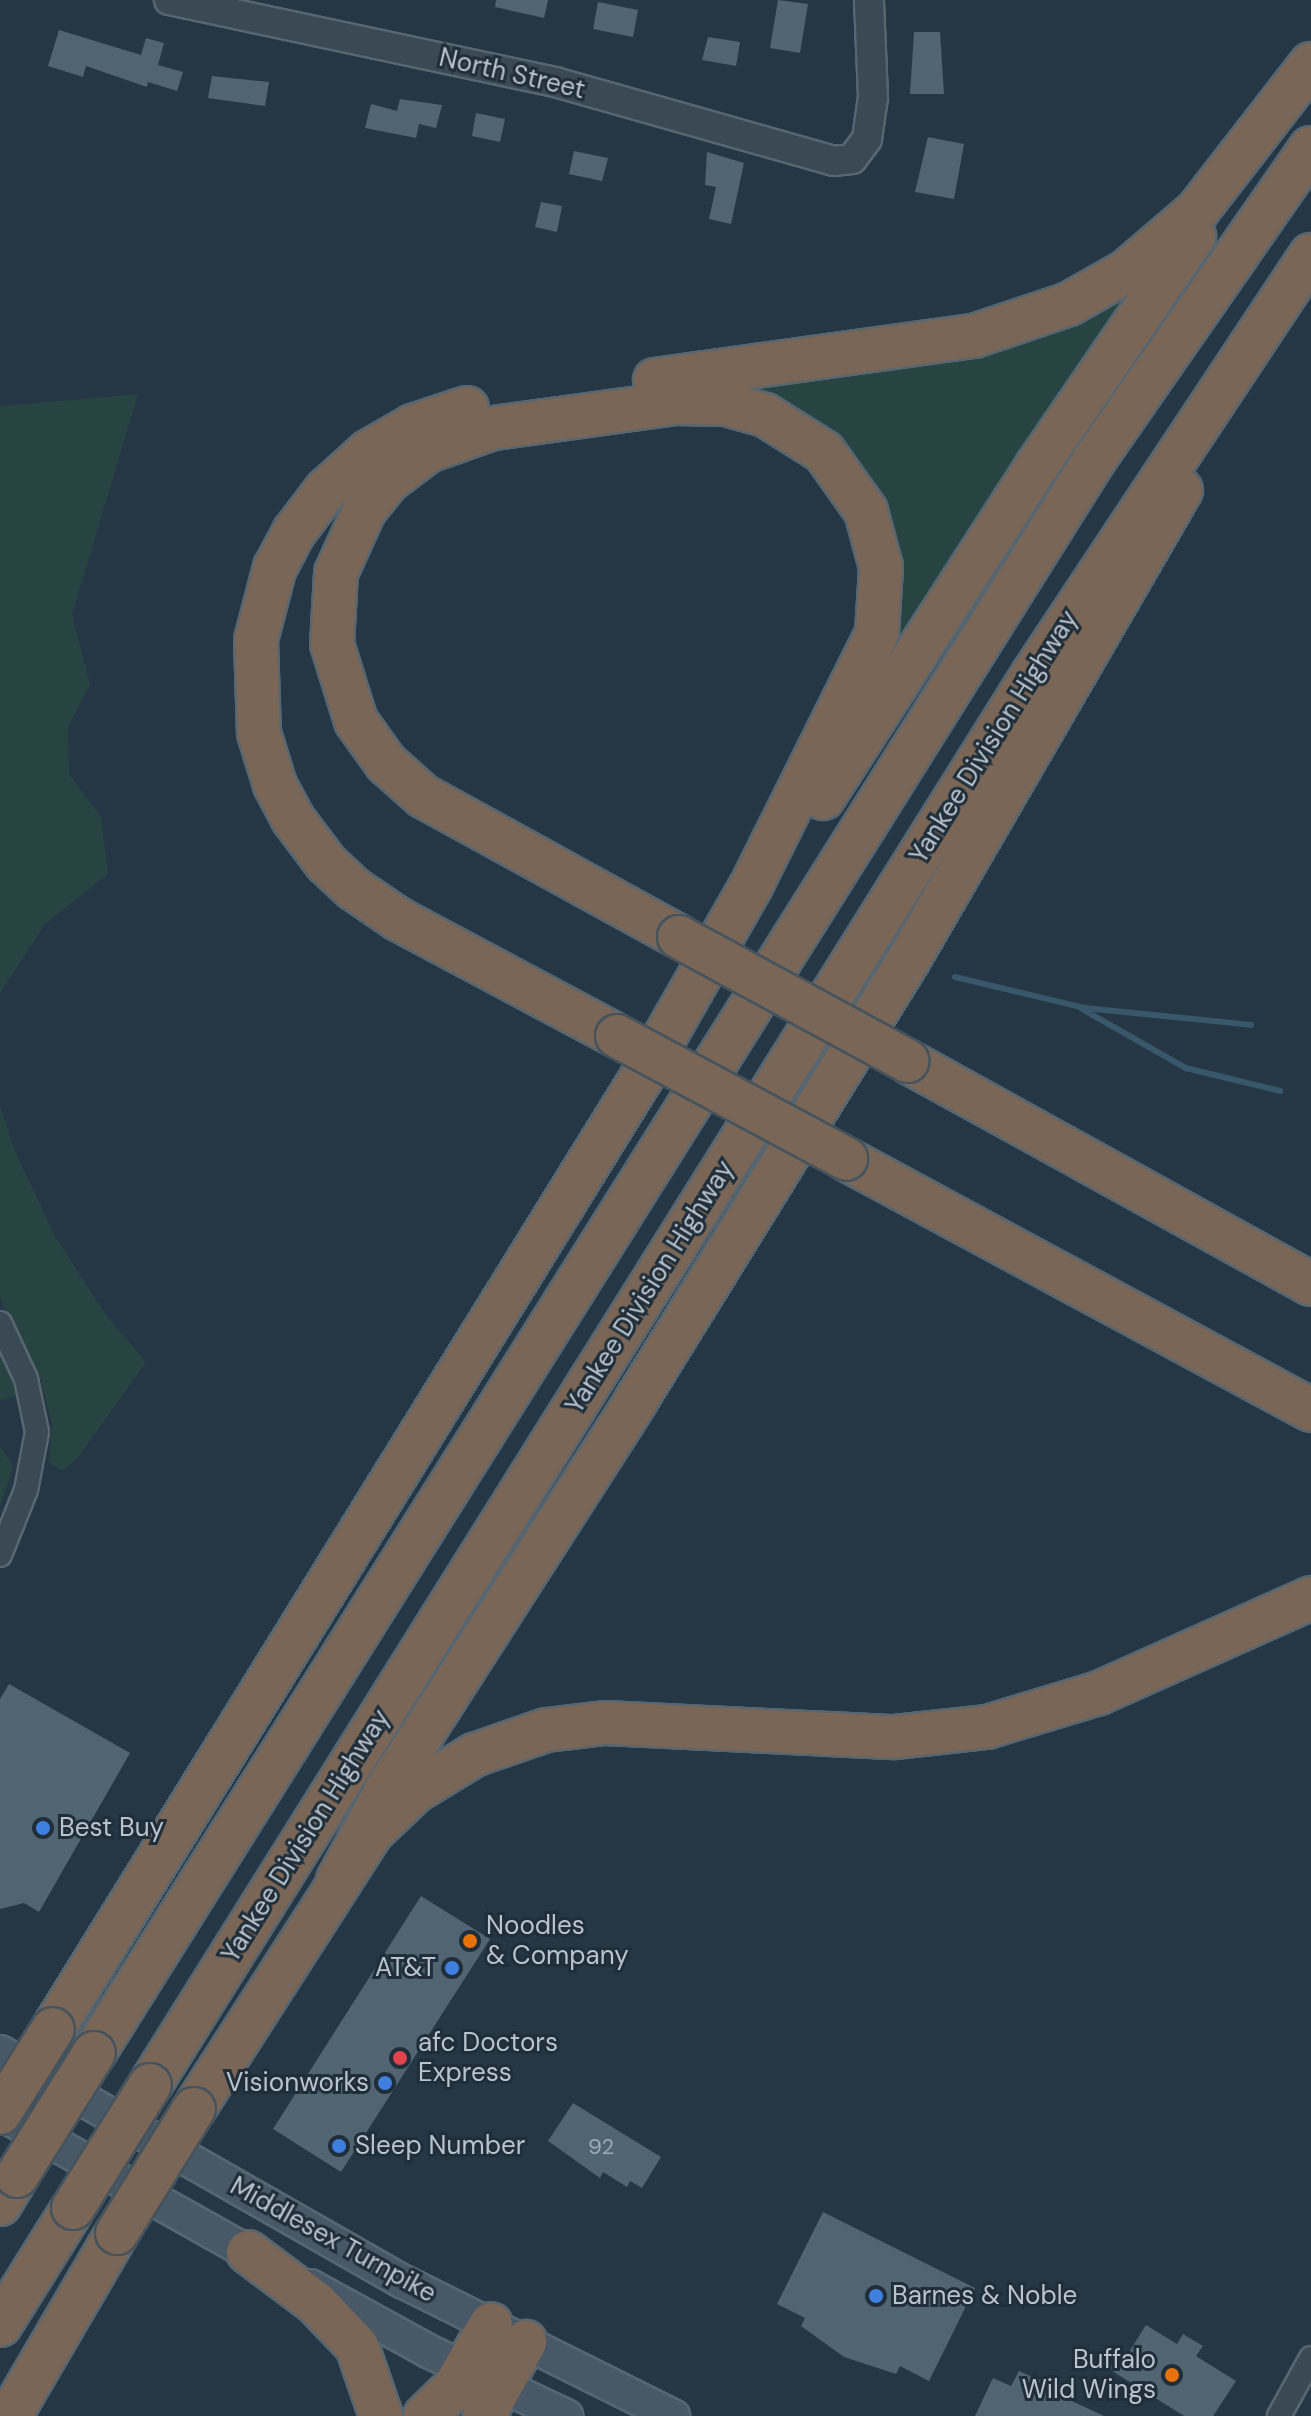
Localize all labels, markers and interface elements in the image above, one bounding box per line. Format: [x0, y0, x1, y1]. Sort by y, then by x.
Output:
street label: North Street [436, 42, 588, 106]
street label: Yankee Division Highway [903, 605, 1085, 869]
street label: Yankee Division Highway [559, 1155, 741, 1419]
street label: Yankee Division Highway [215, 1704, 397, 1968]
place label: Best Buy [59, 1812, 164, 1844]
marker: Best Buy [34, 1819, 52, 1837]
place label: Noodles & Company [486, 1910, 629, 1972]
marker: Noodles & Company [461, 1932, 479, 1950]
place label: AT&T [375, 1952, 436, 1984]
marker: AT&T [443, 1959, 461, 1977]
place label: afc Doctors Express [418, 2027, 558, 2088]
marker: afc Doctors Express [389, 2047, 411, 2069]
place label: Visionworks [226, 2067, 369, 2099]
marker: Visionworks [376, 2074, 394, 2092]
place label: Sleep Number [355, 2130, 525, 2162]
house number: 92 [588, 2134, 614, 2160]
marker: Sleep Number [330, 2137, 348, 2155]
street label: Middlesex Turnpike [225, 2170, 441, 2310]
place label: Barnes & Noble [892, 2280, 1077, 2312]
marker: Barnes & Noble [867, 2287, 885, 2305]
place label: Buffalo Wild Wings [1022, 2344, 1156, 2406]
marker: Buffalo Wild Wings [1163, 2366, 1181, 2384]

